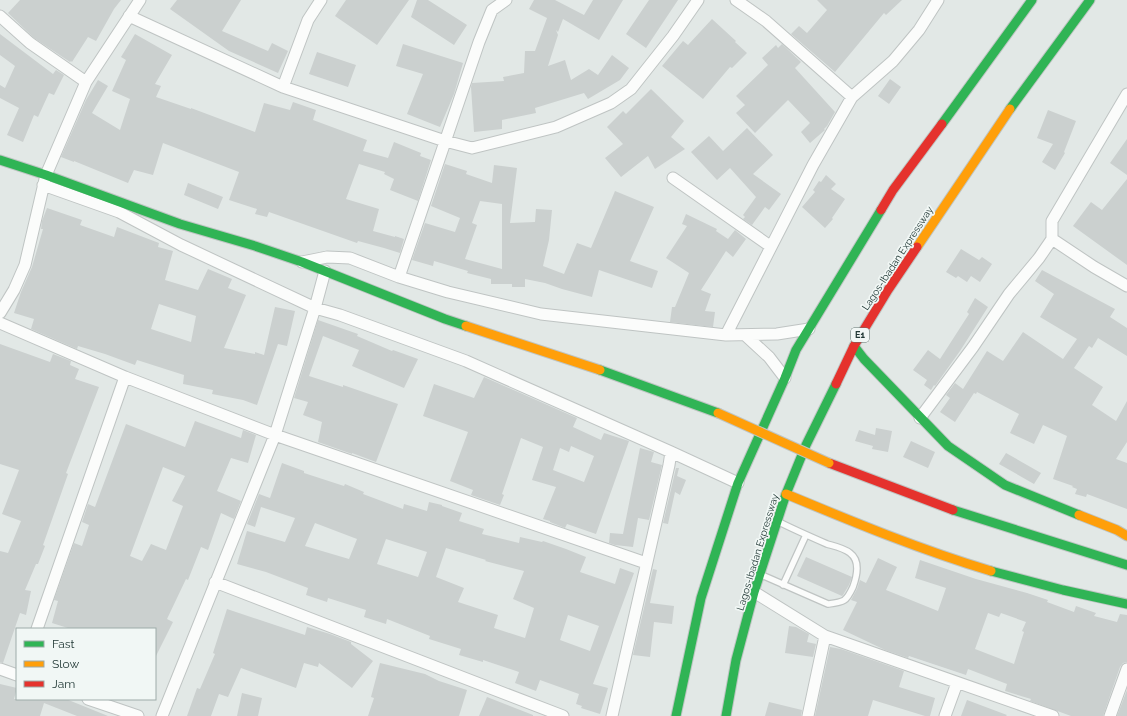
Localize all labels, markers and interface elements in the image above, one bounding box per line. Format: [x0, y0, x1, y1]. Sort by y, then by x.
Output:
street label: Lagos-Ibadan Expressway [860, 204, 935, 312]
road number: E1 [851, 328, 869, 342]
street label: Lagos-Ibadan Expressway [734, 492, 781, 612]
legend [16, 628, 156, 700]
text: Fast [52, 637, 75, 651]
text: Slow [52, 657, 79, 671]
text: Jam [52, 677, 75, 691]

